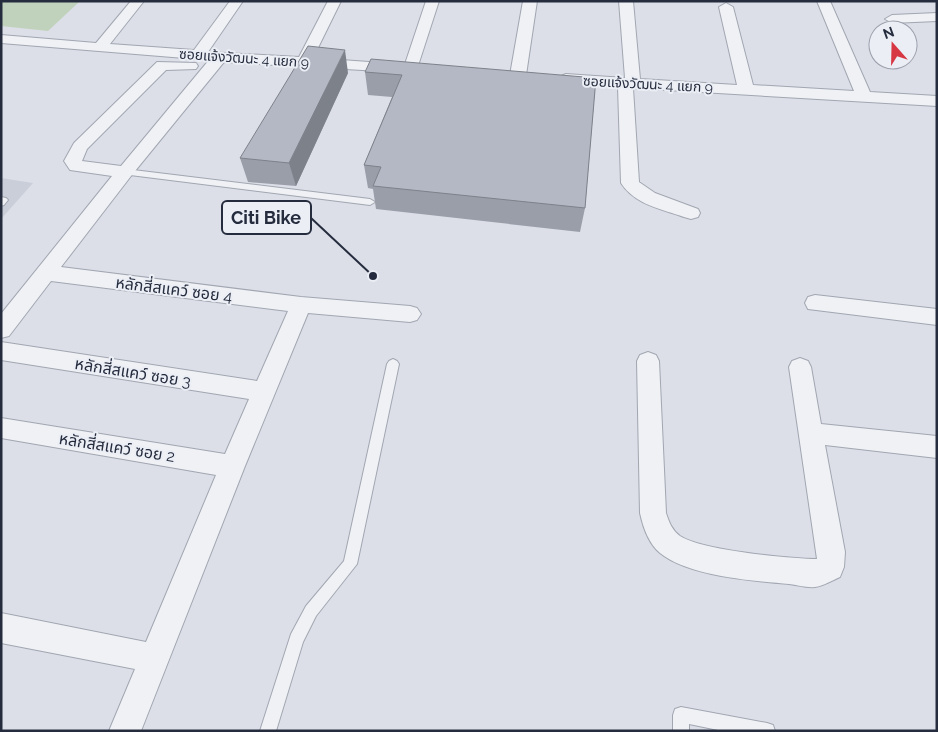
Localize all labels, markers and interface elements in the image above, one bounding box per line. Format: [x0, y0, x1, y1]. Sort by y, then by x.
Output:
north arrow [868, 20, 918, 70]
text: N [881, 23, 896, 42]
street label: ซอยแจ้งวัฒนะ 4 แยก 9 [178, 45, 310, 71]
street label: ซอยแจ้งวัฒนะ 4 แยก 9 [583, 73, 713, 95]
callout: Citi Bike [222, 201, 311, 234]
text: Citi Bike [231, 207, 301, 228]
street label: หลักสี่สแคว์ ซอย 4 [114, 271, 234, 306]
street label: หลักสี่สแคว์ ซอย 3 [73, 352, 193, 391]
street label: หลักสี่สแคว์ ซอย 2 [58, 427, 177, 466]

